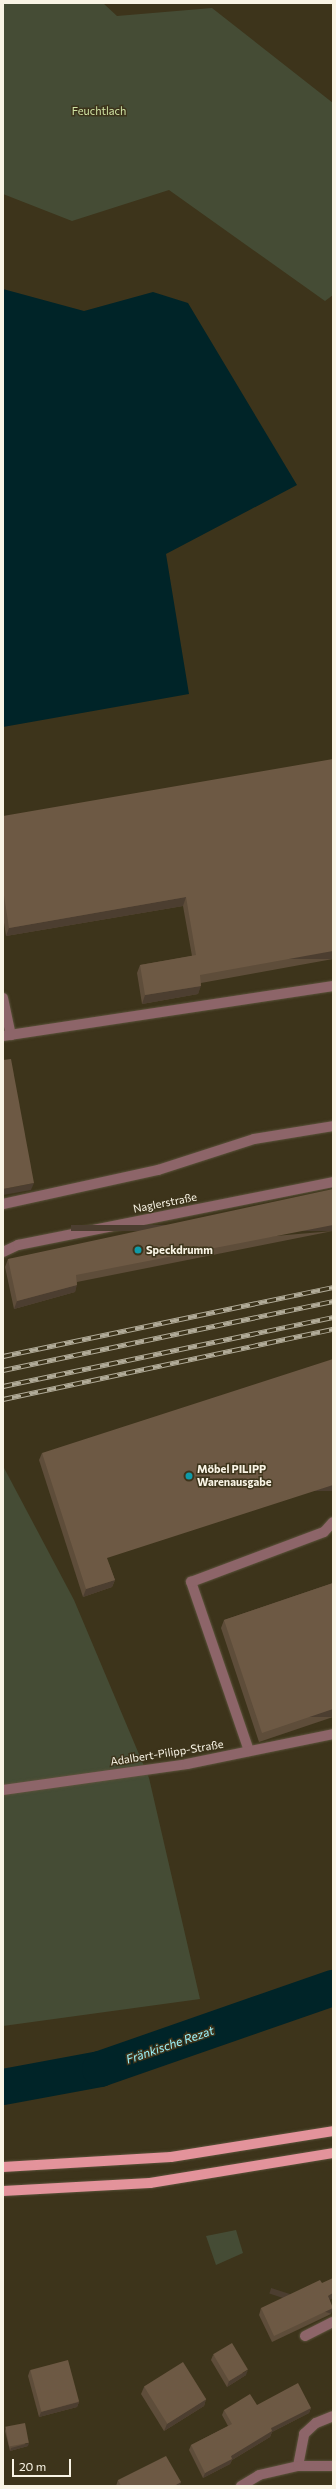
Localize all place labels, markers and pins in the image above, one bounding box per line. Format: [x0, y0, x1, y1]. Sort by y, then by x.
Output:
place label: Speckdrumm [146, 1243, 213, 1257]
marker: Speckdrumm [133, 1245, 143, 1255]
place label: Möbel PILIPP Warenausgabe [197, 1463, 272, 1489]
marker: Möbel PILIPP Warenausgabe [184, 1471, 194, 1481]

